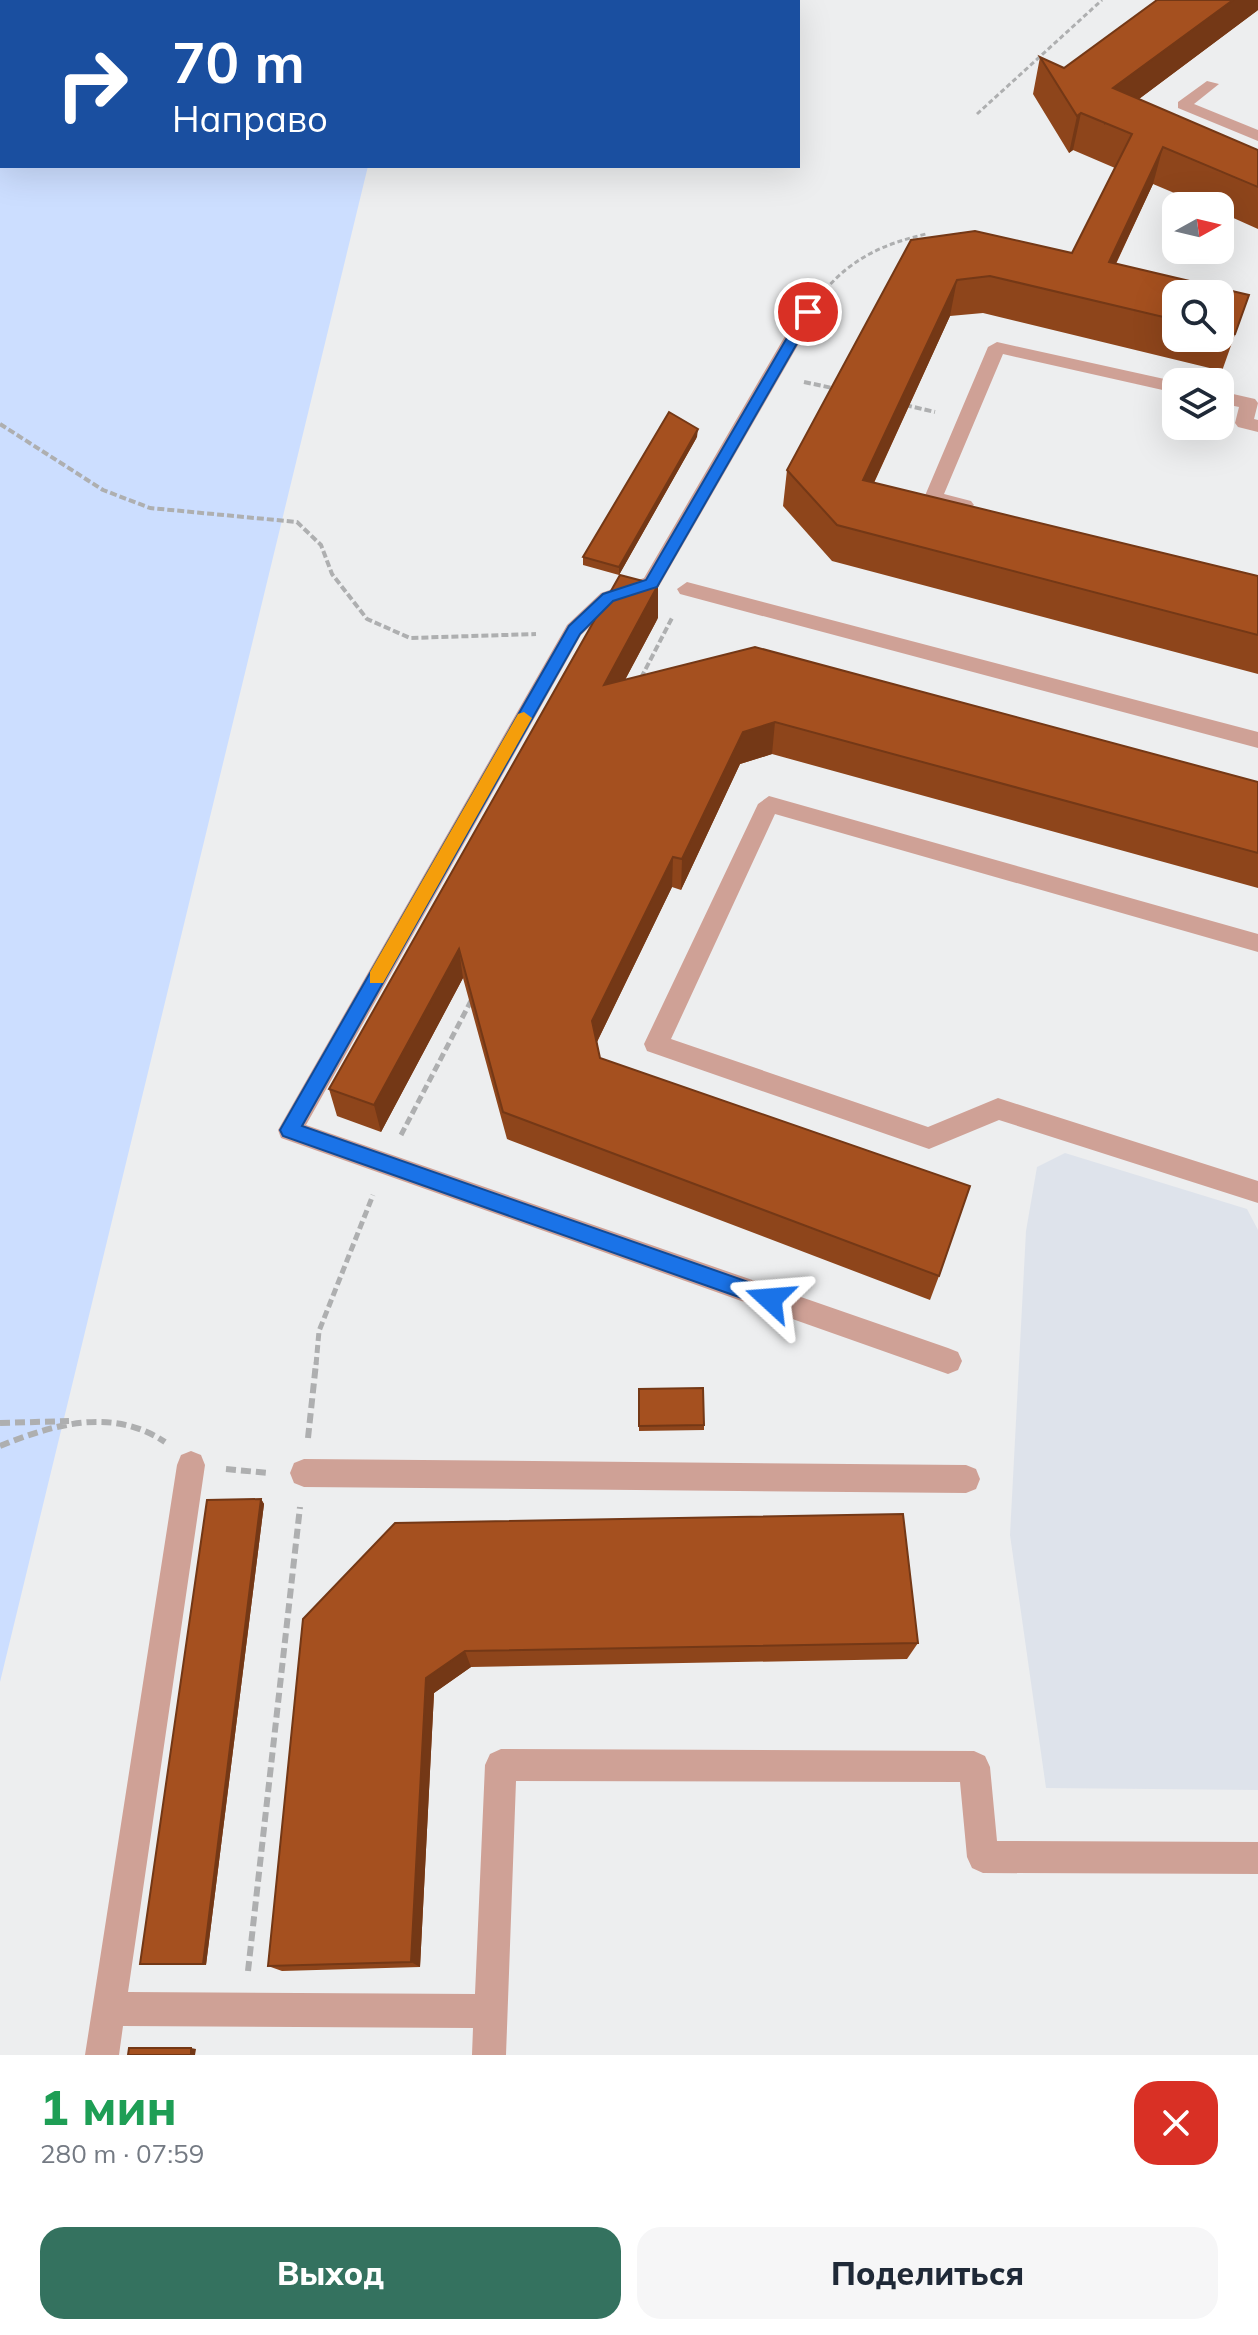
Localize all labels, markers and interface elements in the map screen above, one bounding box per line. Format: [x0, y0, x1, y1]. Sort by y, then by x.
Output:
text: 70 m [172, 27, 305, 97]
icon: right [40, 32, 144, 136]
text: Направо [172, 96, 328, 141]
north arrow [1162, 192, 1234, 264]
map controls [1162, 192, 1234, 440]
pin [774, 278, 842, 346]
button: search [1162, 280, 1234, 352]
icon: arrive [786, 290, 830, 334]
button: layers [1162, 368, 1234, 440]
position arrow [728, 1257, 812, 1341]
text: 1 мин [40, 2077, 177, 2137]
button: close [1134, 2081, 1218, 2165]
text: 280 m · 07:59 [40, 2137, 204, 2170]
button: Выход [40, 2227, 621, 2319]
button: Поделиться [637, 2227, 1218, 2319]

